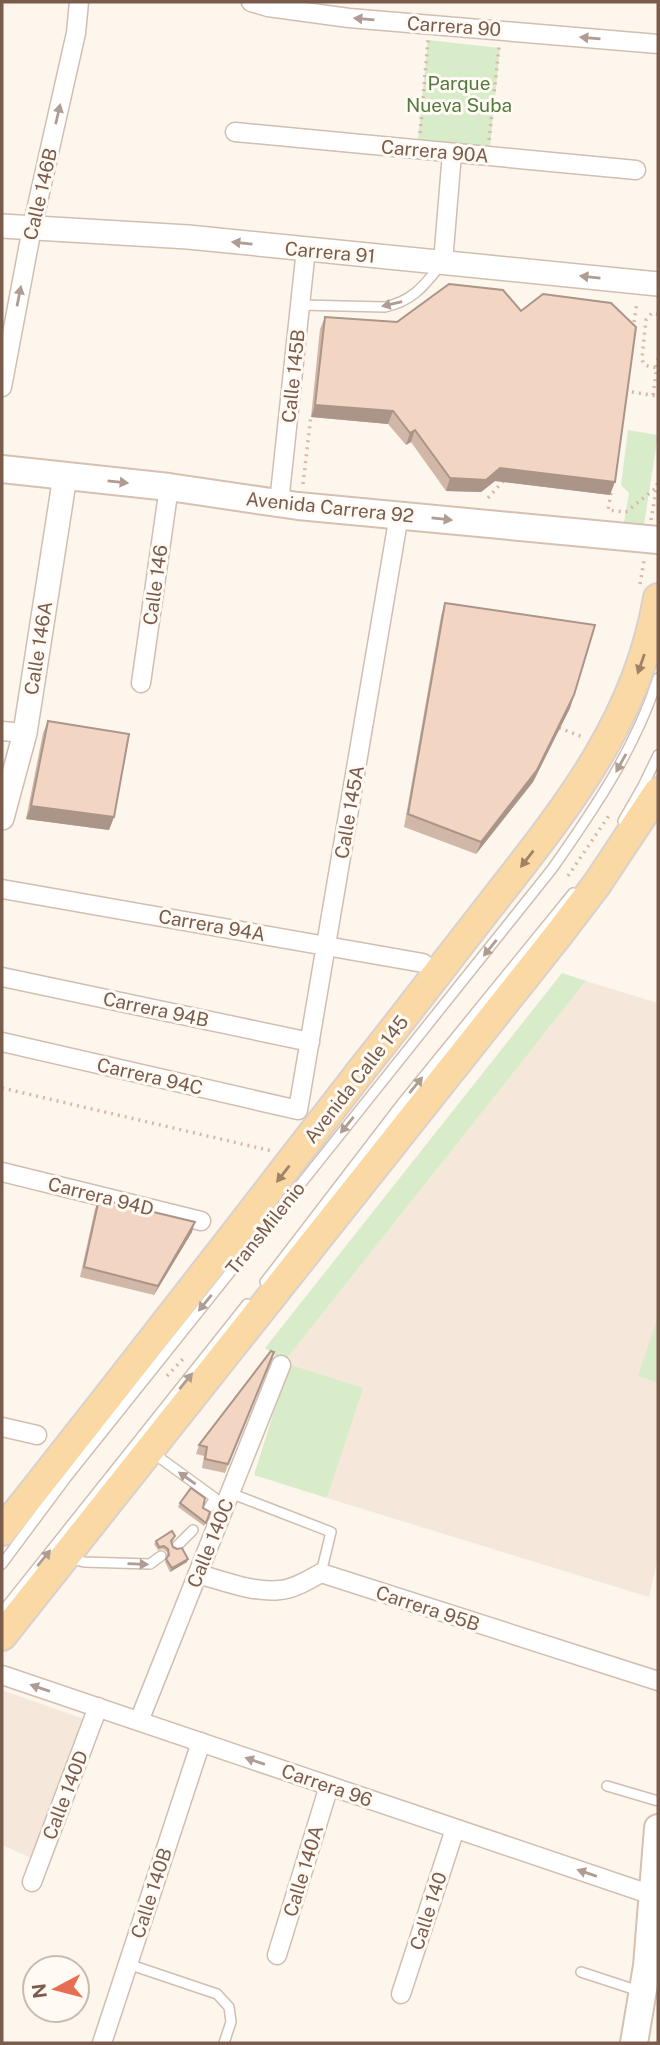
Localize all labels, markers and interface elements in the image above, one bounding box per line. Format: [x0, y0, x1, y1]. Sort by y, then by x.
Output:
street label: Carrera 90 [406, 12, 502, 40]
one-way arrow [352, 13, 374, 24]
one-way arrow [579, 32, 601, 43]
park label: Parque Nueva Suba [406, 72, 512, 116]
one-way arrow [53, 103, 64, 125]
street label: Carrera 90A [380, 135, 490, 167]
street label: Calle 146B [19, 146, 61, 242]
one-way arrow [231, 237, 253, 248]
street label: Carrera 91 [284, 237, 376, 267]
one-way arrow [579, 271, 601, 282]
one-way arrow [14, 285, 25, 307]
one-way arrow [381, 299, 403, 310]
street label: Calle 145B [277, 328, 309, 424]
one-way arrow [107, 476, 129, 487]
street label: Avenida Carrera 92 [245, 487, 415, 527]
one-way arrow [431, 514, 453, 525]
street label: Calle 146 [138, 543, 172, 627]
street label: Calle 146A [20, 600, 56, 696]
one-way arrow [635, 653, 646, 674]
one-way arrow [615, 753, 627, 772]
street label: Calle 145A [330, 763, 368, 861]
one-way arrow [520, 850, 534, 868]
street label: Carrera 94A [157, 905, 267, 945]
one-way arrow [482, 938, 497, 956]
street label: Carrera 94B [101, 987, 211, 1031]
street label: Avenida Calle 145 [299, 1011, 413, 1147]
street label: Carrera 94C [95, 1053, 205, 1099]
one-way arrow [408, 1077, 423, 1094]
one-way arrow [340, 1116, 355, 1134]
one-way arrow [275, 1165, 290, 1183]
street label: Carrera 94D [46, 1172, 156, 1220]
street label: TransMilenio [221, 1177, 309, 1279]
one-way arrow [199, 1294, 213, 1312]
one-way arrow [178, 1372, 193, 1389]
one-way arrow [178, 1471, 196, 1485]
street label: Calle 140C [182, 1495, 238, 1591]
one-way arrow [36, 1550, 51, 1568]
one-way arrow [128, 1558, 150, 1569]
street label: Carrera 95B [373, 1581, 483, 1635]
one-way arrow [29, 1682, 50, 1693]
street label: Calle 140D [38, 1747, 92, 1843]
one-way arrow [245, 1755, 266, 1766]
street label: Carrera 96 [279, 1759, 375, 1811]
street label: Calle 140A [279, 1823, 327, 1919]
street label: Calle 140B [126, 1845, 176, 1941]
one-way arrow [576, 1867, 597, 1878]
street label: Calle 140 [405, 1869, 451, 1953]
north arrow [21, 1954, 91, 2024]
text: N [27, 1982, 51, 2000]

